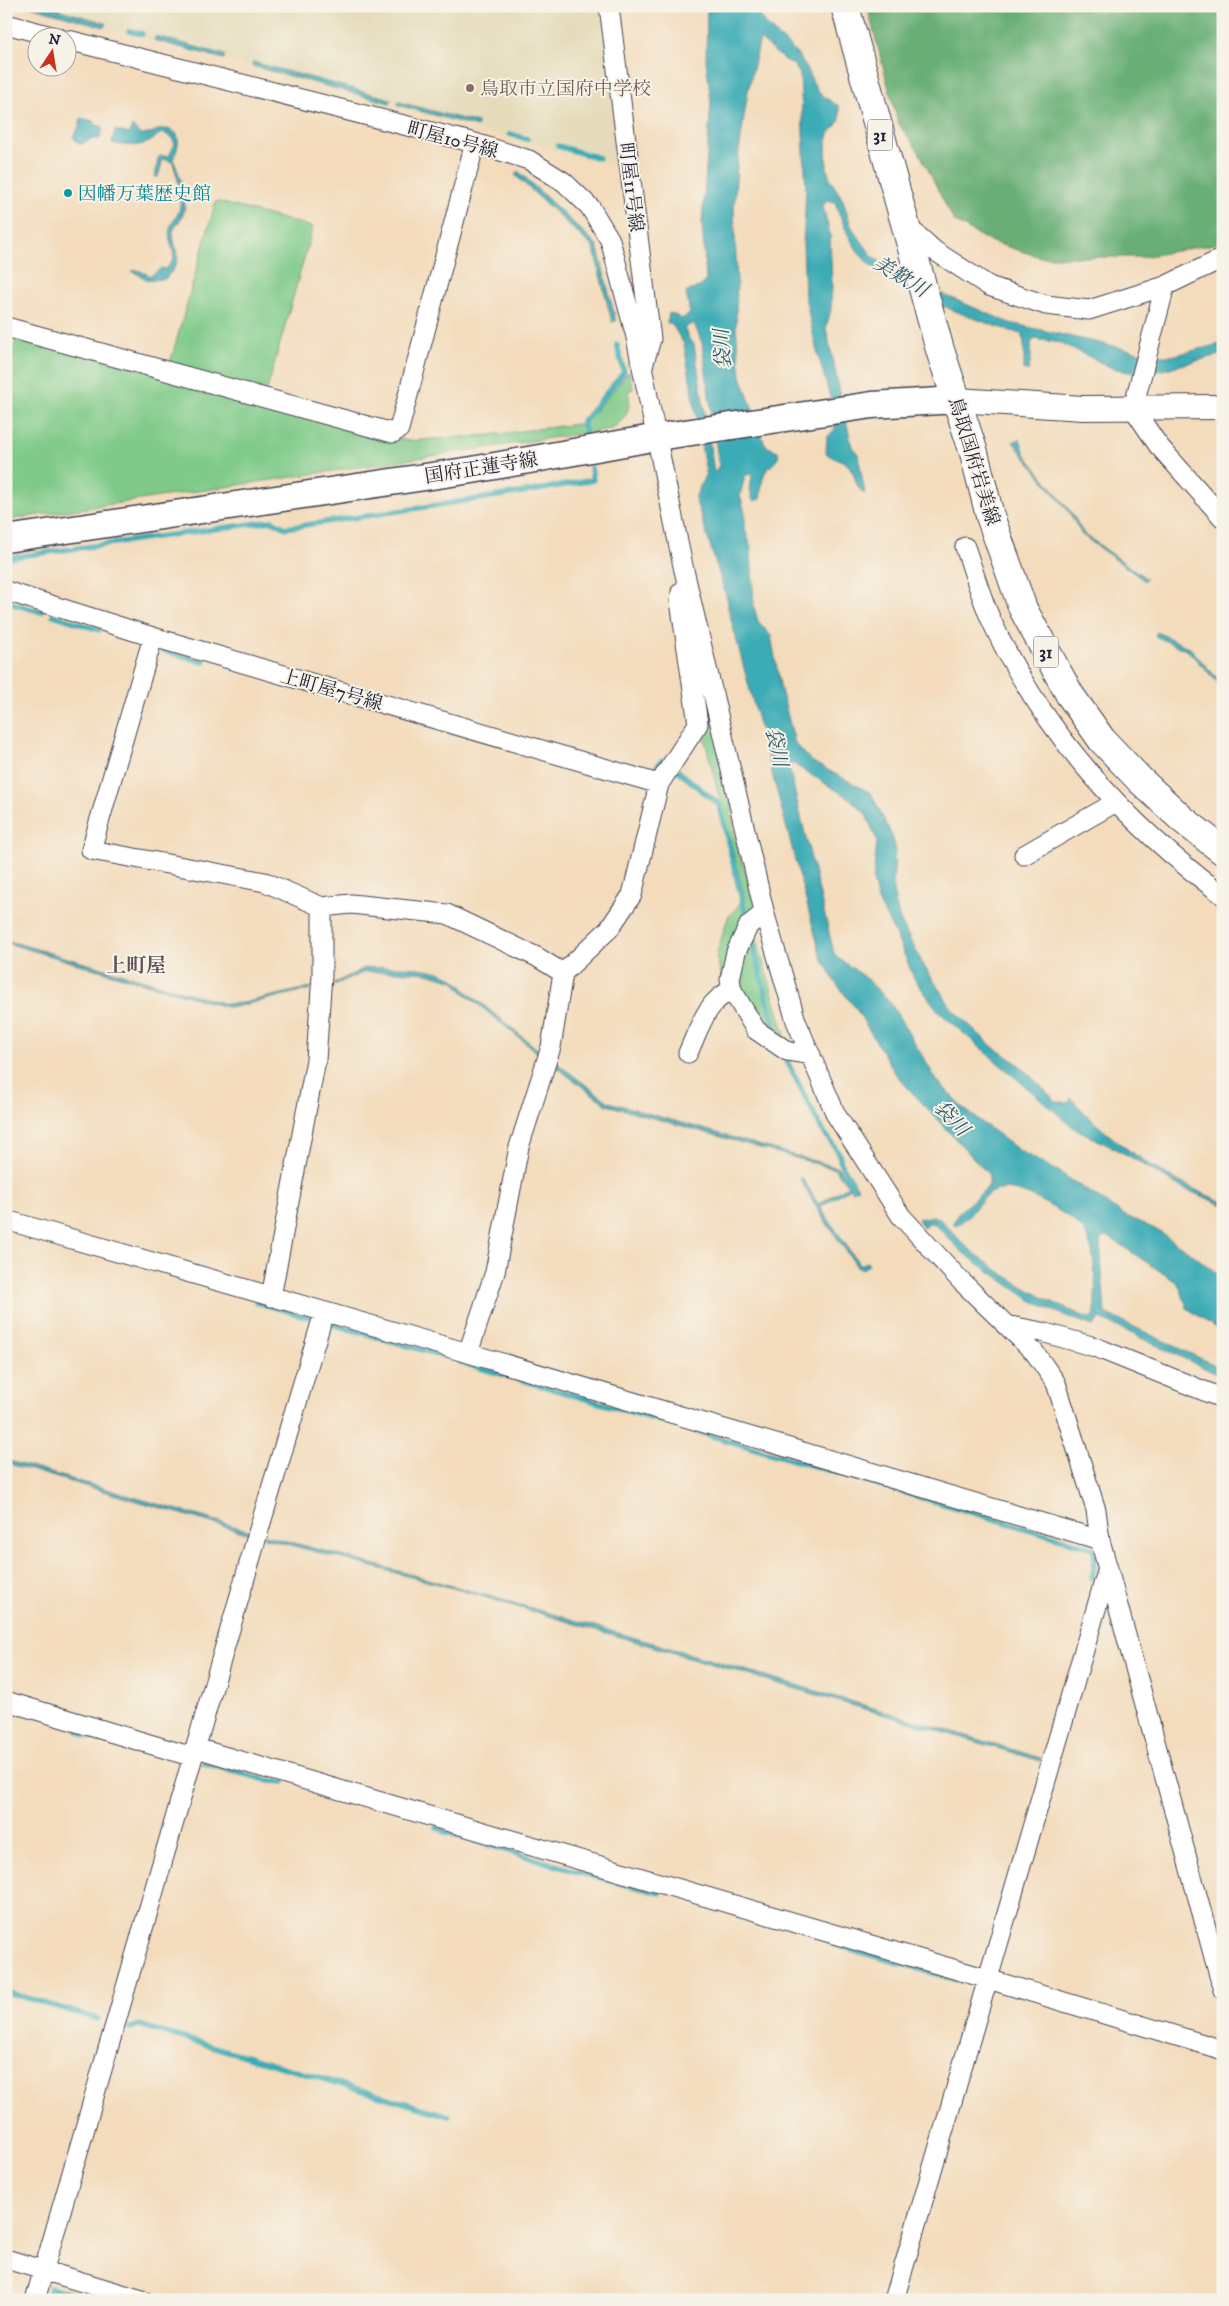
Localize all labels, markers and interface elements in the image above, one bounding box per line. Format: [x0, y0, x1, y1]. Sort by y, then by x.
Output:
north arrow [28, 28, 78, 78]
text: N [47, 30, 62, 50]
place label: 鳥取市立国府中学校 [480, 78, 651, 101]
marker: 鳥取市立国府中学校 [464, 82, 476, 94]
street label: 町屋10号線 [405, 117, 501, 164]
road number: 31 [868, 120, 892, 150]
street label: 町屋11号線 [614, 141, 647, 233]
place label: 因幡万葉歴史館 [78, 183, 211, 206]
marker: 因幡万葉歴史館 [62, 187, 74, 199]
water label: 美歎川 [868, 251, 934, 304]
water label: 袋川 [709, 326, 737, 370]
street label: 鳥取国府岩美線 [943, 394, 1004, 528]
street label: 国府正蓮寺線 [423, 448, 539, 489]
road number: 31 [1034, 636, 1058, 668]
street label: 上町屋7号線 [278, 665, 385, 716]
water label: 袋川 [759, 725, 793, 772]
district label: 上町屋 [106, 954, 166, 979]
water label: 袋川 [928, 1096, 975, 1144]

